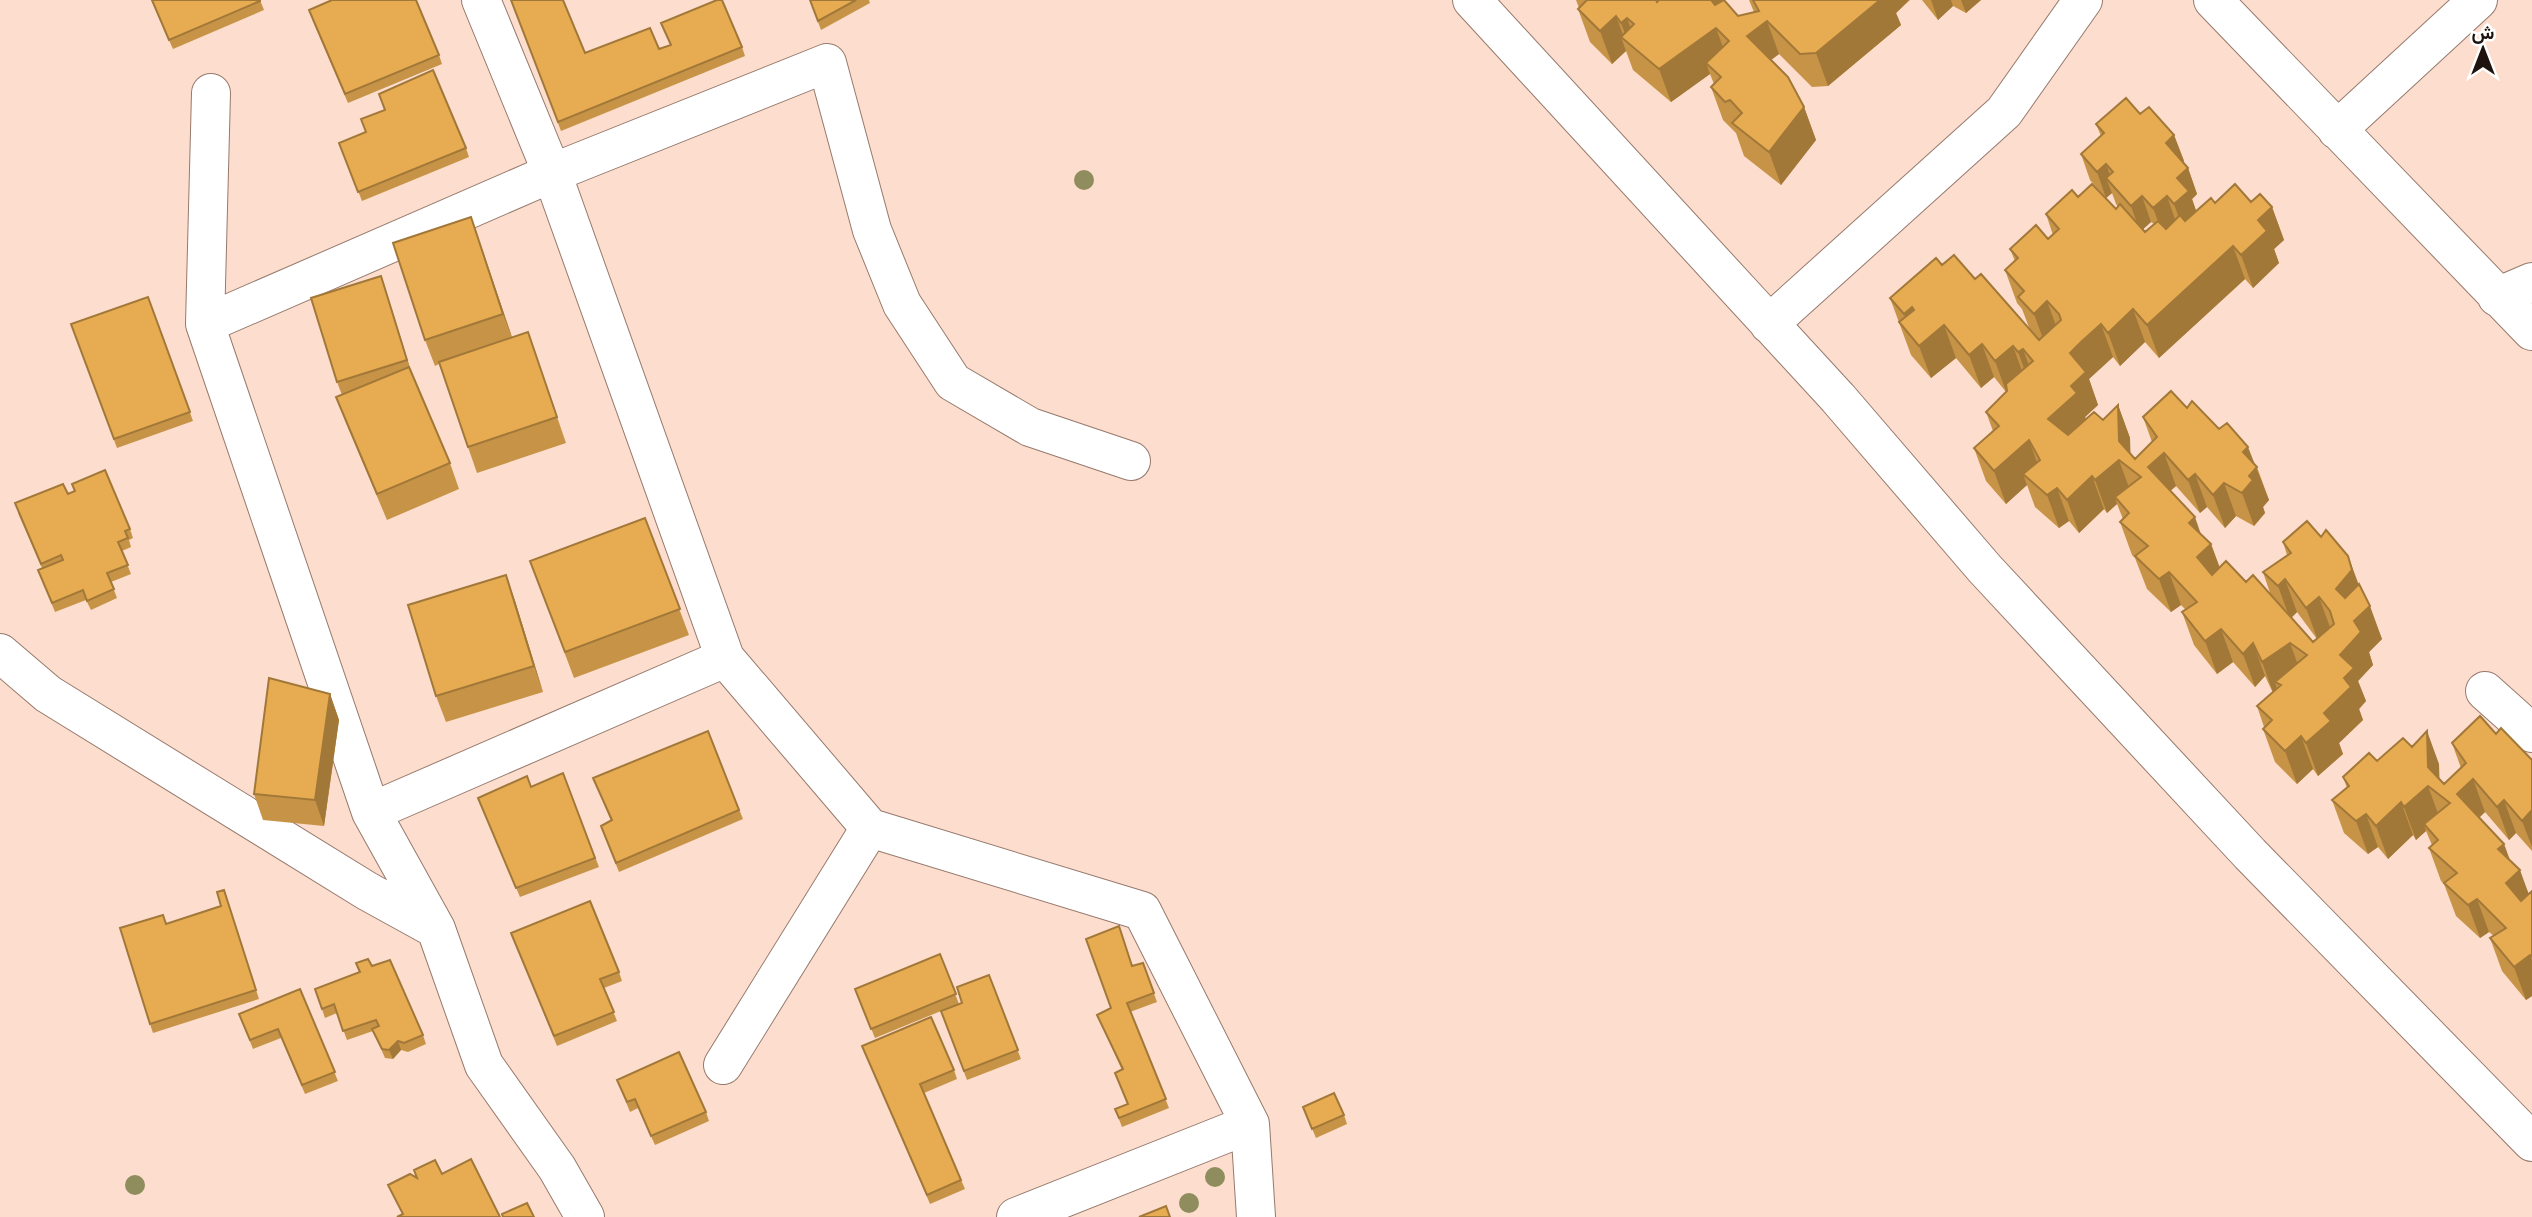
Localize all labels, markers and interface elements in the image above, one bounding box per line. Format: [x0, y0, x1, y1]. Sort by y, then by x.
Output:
north arrow [2448, 14, 2518, 84]
text: ش [2472, 20, 2495, 44]

